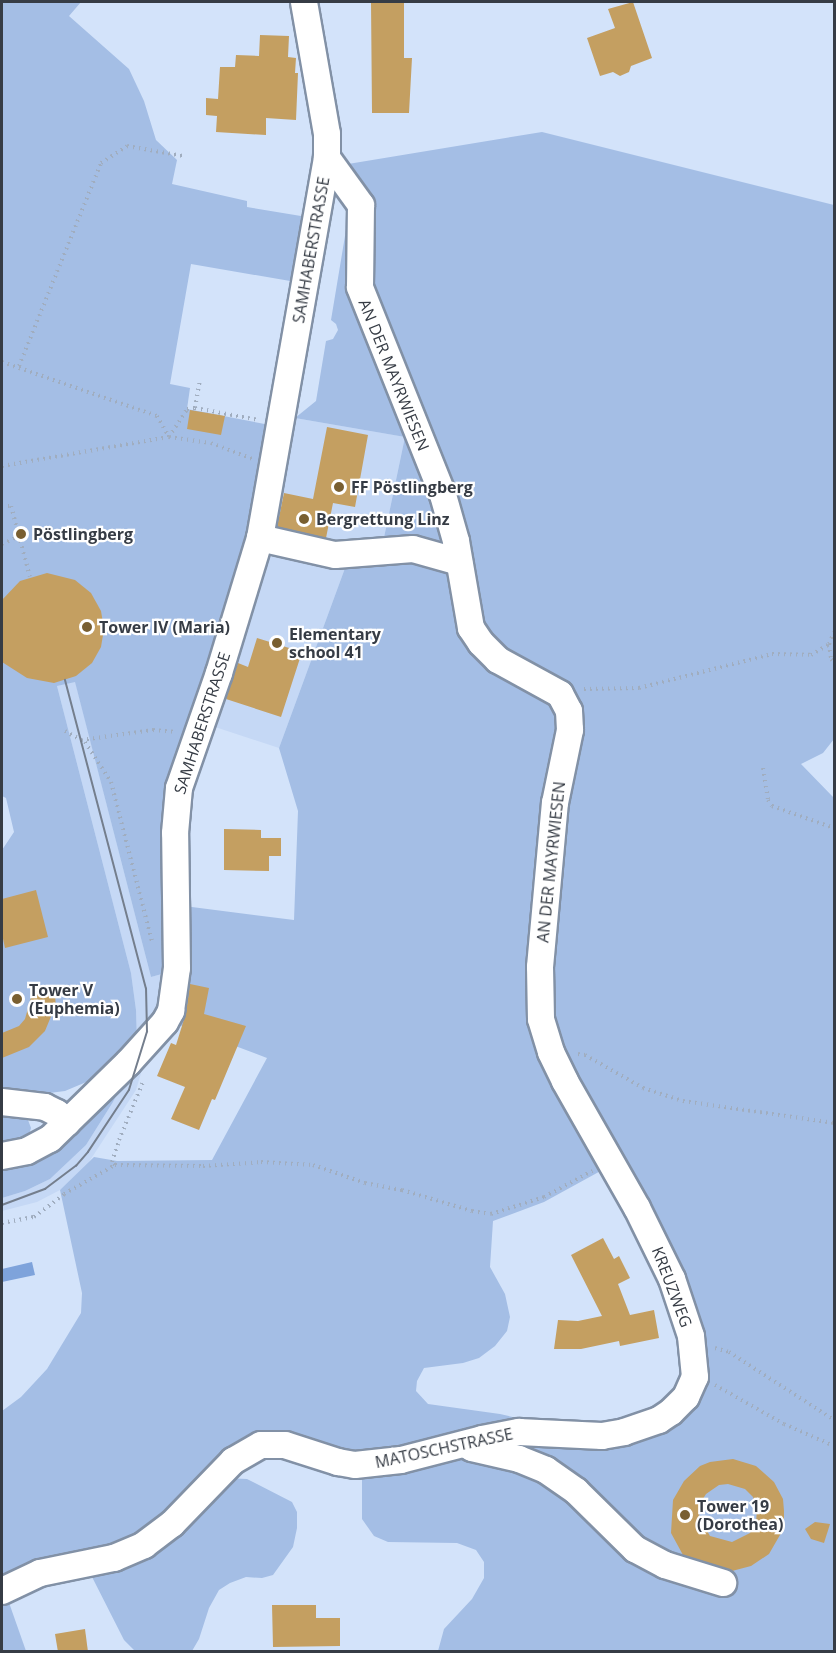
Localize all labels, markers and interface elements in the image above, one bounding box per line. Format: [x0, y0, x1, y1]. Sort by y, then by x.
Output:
street label: SAMHABERSTRASSE [289, 175, 333, 325]
street label: AN DER MAYRWIESEN [355, 296, 433, 454]
place label: FF Pöstlingberg [351, 477, 473, 497]
marker: FF Pöstlingberg [332, 480, 346, 494]
place label: Bergrettung Linz [316, 509, 450, 529]
marker: Bergrettung Linz [297, 512, 311, 526]
place label: Pöstlingberg [33, 524, 133, 544]
marker: Pöstlingberg [14, 527, 28, 541]
place label: Tower IV (Maria) [99, 617, 230, 637]
marker: Tower IV (Maria) [80, 620, 94, 634]
place label: Elementary school 41 [289, 624, 381, 662]
marker: Elementary school 41 [270, 636, 284, 650]
street label: SAMHABERSTRASSE [170, 650, 234, 796]
street label: AN DER MAYRWIESEN [533, 780, 569, 944]
place label: Tower V (Euphemia) [29, 980, 120, 1018]
marker: Tower V (Euphemia) [10, 992, 24, 1006]
street label: KREUZWEG [648, 1244, 696, 1330]
street label: MATOSCHSTRASSE [373, 1424, 515, 1472]
place label: Tower 19 (Dorothea) [697, 1496, 783, 1534]
marker: Tower 19 (Dorothea) [678, 1508, 692, 1522]

